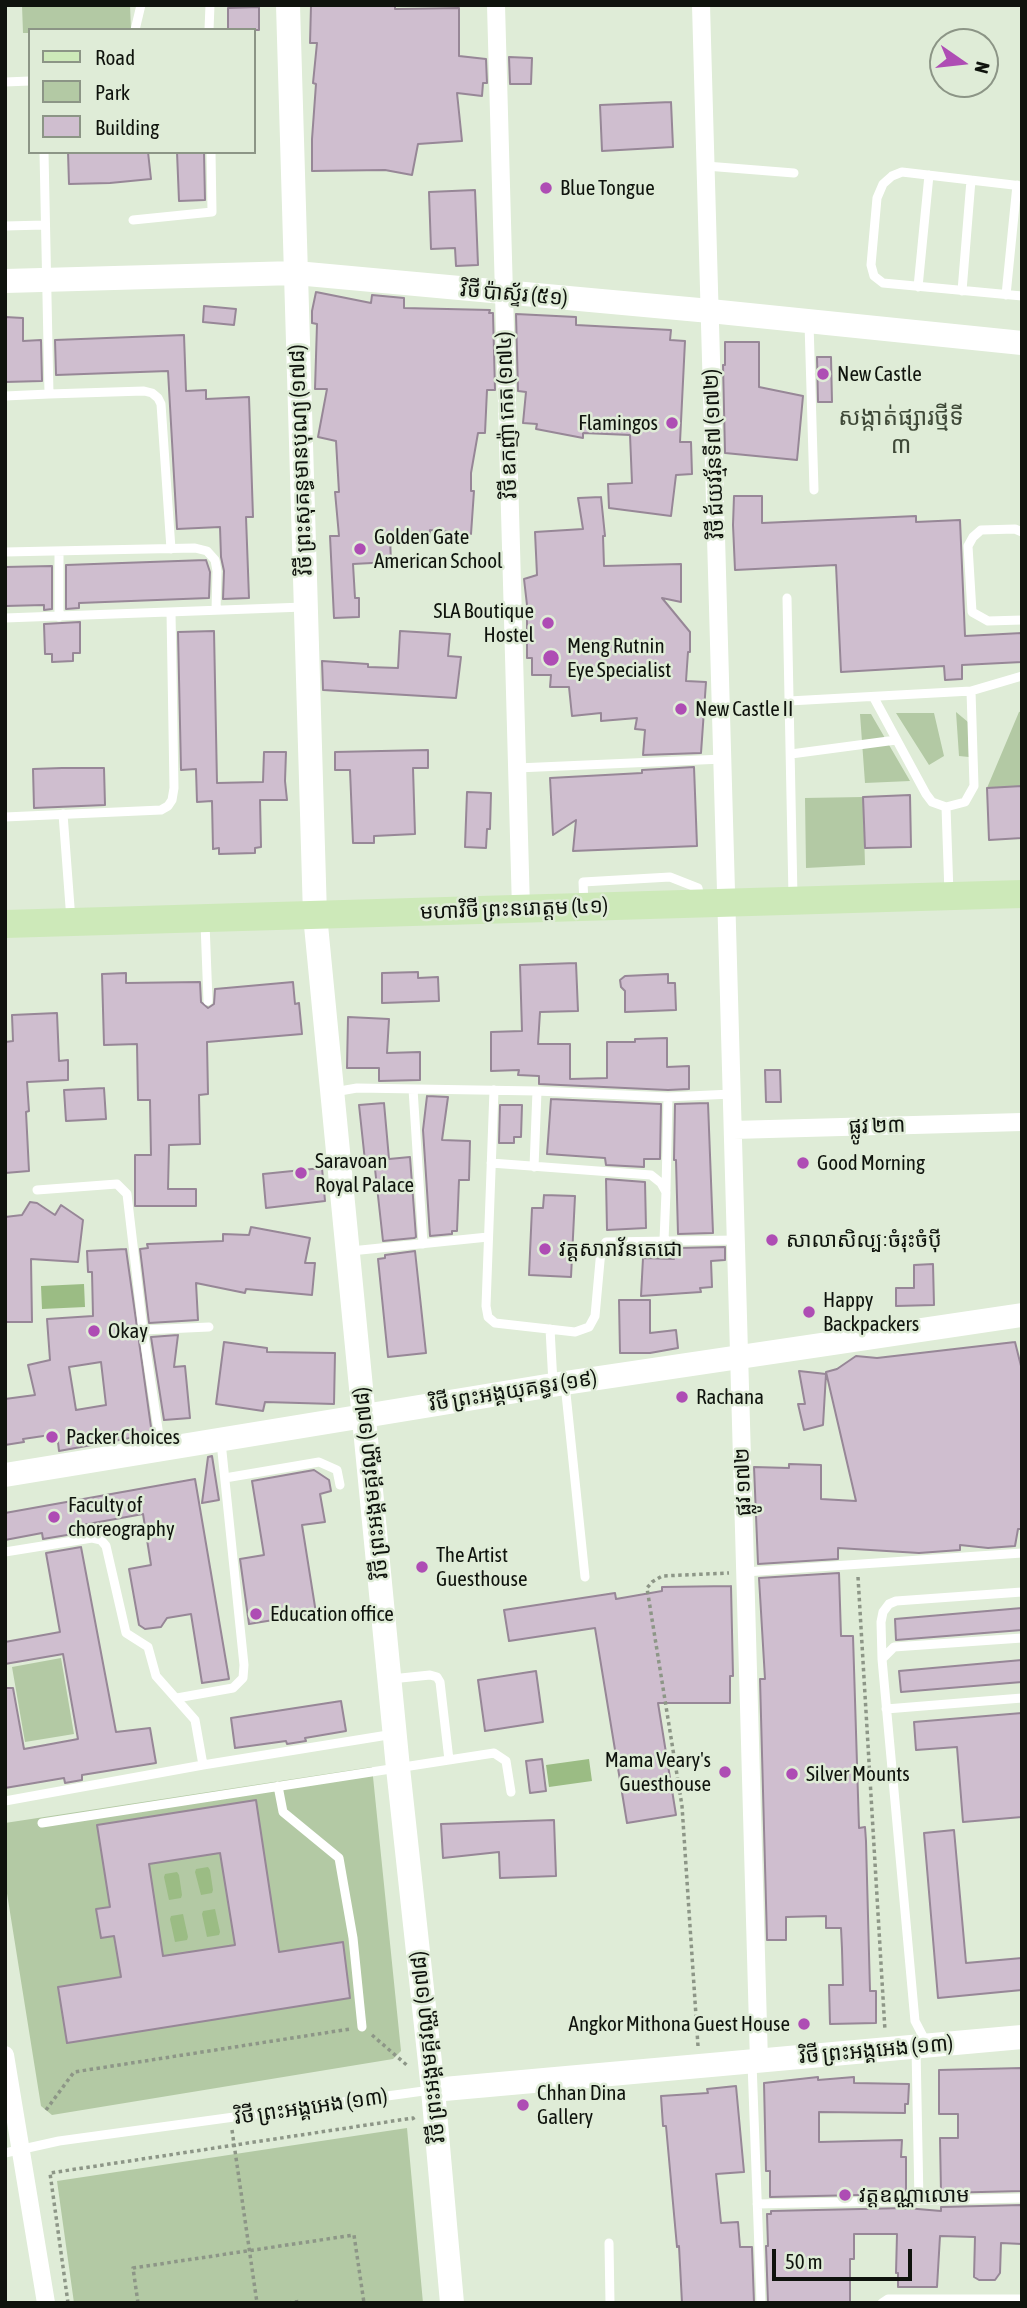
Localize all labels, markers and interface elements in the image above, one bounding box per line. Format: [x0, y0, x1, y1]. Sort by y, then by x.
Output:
legend [28, 28, 256, 154]
north arrow [929, 28, 999, 98]
text: Road [95, 45, 135, 69]
text: N [970, 59, 994, 76]
text: Park [95, 80, 130, 104]
text: Building [95, 115, 159, 139]
place label: Blue Tongue [560, 175, 655, 201]
marker: Blue Tongue [538, 180, 554, 196]
street label: វិថី ប៉ាស្ទ័រ (៥១) [459, 277, 569, 311]
street label: វិថី ឧកញ៉ា កេត (១៧៤) [491, 331, 523, 499]
street label: វិថី ព្រះសុគន្ធមានបុណ្យ (១៧៨) [284, 344, 318, 576]
place label: New Castle [837, 361, 922, 387]
marker: New Castle [815, 366, 831, 382]
street label: វិថី ជ័យវរ្ម័នទី៧ (១៧២) [698, 369, 730, 539]
district label: សង្កាត់ផ្សារថ្មីទី ៣ [838, 403, 964, 459]
place label: Flamingos [578, 410, 658, 436]
marker: Flamingos [664, 415, 680, 431]
place label: Golden Gate American School [374, 524, 503, 574]
marker: Golden Gate American School [352, 541, 368, 557]
place label: SLA Boutique Hostel [433, 598, 534, 648]
marker: SLA Boutique Hostel [540, 615, 556, 631]
place label: Meng Rutnin Eye Specialist [567, 633, 671, 683]
marker: Meng Rutnin Eye Specialist [541, 648, 561, 668]
place label: New Castle II [695, 696, 793, 722]
marker: New Castle II [673, 701, 689, 717]
street label: មហាវិថី ព្រះនរោត្តម (៤១) [420, 893, 608, 925]
street label: ផ្លូវ ២៣ [848, 1112, 906, 1140]
place label: Saravoan Royal Palace [315, 1148, 414, 1198]
place label: Good Morning [817, 1150, 925, 1176]
marker: Good Morning [795, 1155, 811, 1171]
marker: Saravoan Royal Palace [293, 1165, 309, 1181]
place label: សាលាសិល្បៈចំរុះចំប៉ី [786, 1227, 941, 1253]
marker: សាលាសិល្បៈចំរុះចំប៉ី [764, 1232, 780, 1248]
place label: វត្តសារាវ័នតេជោ [559, 1236, 683, 1262]
marker: វត្តសារាវ័នតេជោ [537, 1241, 553, 1257]
place label: Happy Backpackers [823, 1287, 919, 1337]
marker: Happy Backpackers [801, 1304, 817, 1320]
place label: Okay [108, 1318, 148, 1344]
marker: Okay [86, 1323, 102, 1339]
street label: វិថី ព្រះអង្គយុគន្ធរ (១៩) [427, 1365, 599, 1417]
place label: Rachana [696, 1384, 764, 1410]
street label: វិថី ព្រះអង្គមគ្គវណ្ណ (១៧៨) [348, 1386, 394, 1580]
marker: Rachana [674, 1389, 690, 1405]
place label: Packer Choices [66, 1424, 180, 1450]
marker: Packer Choices [44, 1429, 60, 1445]
street label: ផ្លូវ ១៧២ [729, 1447, 757, 1517]
place label: Faculty of choreography [68, 1492, 175, 1542]
marker: Faculty of choreography [46, 1509, 62, 1525]
place label: The Artist Guesthouse [436, 1542, 527, 1592]
marker: The Artist Guesthouse [414, 1559, 430, 1575]
place label: Education office [270, 1601, 394, 1627]
marker: Education office [248, 1606, 264, 1622]
place label: Mama Veary's Guesthouse [605, 1747, 711, 1797]
place label: Silver Mounts [806, 1761, 910, 1787]
marker: Mama Veary's Guesthouse [717, 1764, 733, 1780]
marker: Silver Mounts [784, 1766, 800, 1782]
street label: វិថី ព្រះអង្គមគ្គវណ្ណ (១៧៨) [405, 1950, 451, 2144]
place label: Angkor Mithona Guest House [569, 2011, 790, 2037]
marker: Angkor Mithona Guest House [796, 2016, 812, 2032]
street label: វិថី ព្រះអង្គអេង (១៣) [798, 2031, 954, 2069]
place label: Chhan Dina Gallery [537, 2080, 626, 2130]
street label: វិថី ព្រះអង្គអេង (១៣) [233, 2084, 389, 2130]
marker: Chhan Dina Gallery [515, 2097, 531, 2113]
place label: វត្តឧណ្ណាលោម [859, 2182, 970, 2208]
marker: វត្តឧណ្ណាលោម [837, 2187, 853, 2203]
scale bar [775, 2234, 915, 2278]
text: 50 m [785, 2249, 823, 2273]

